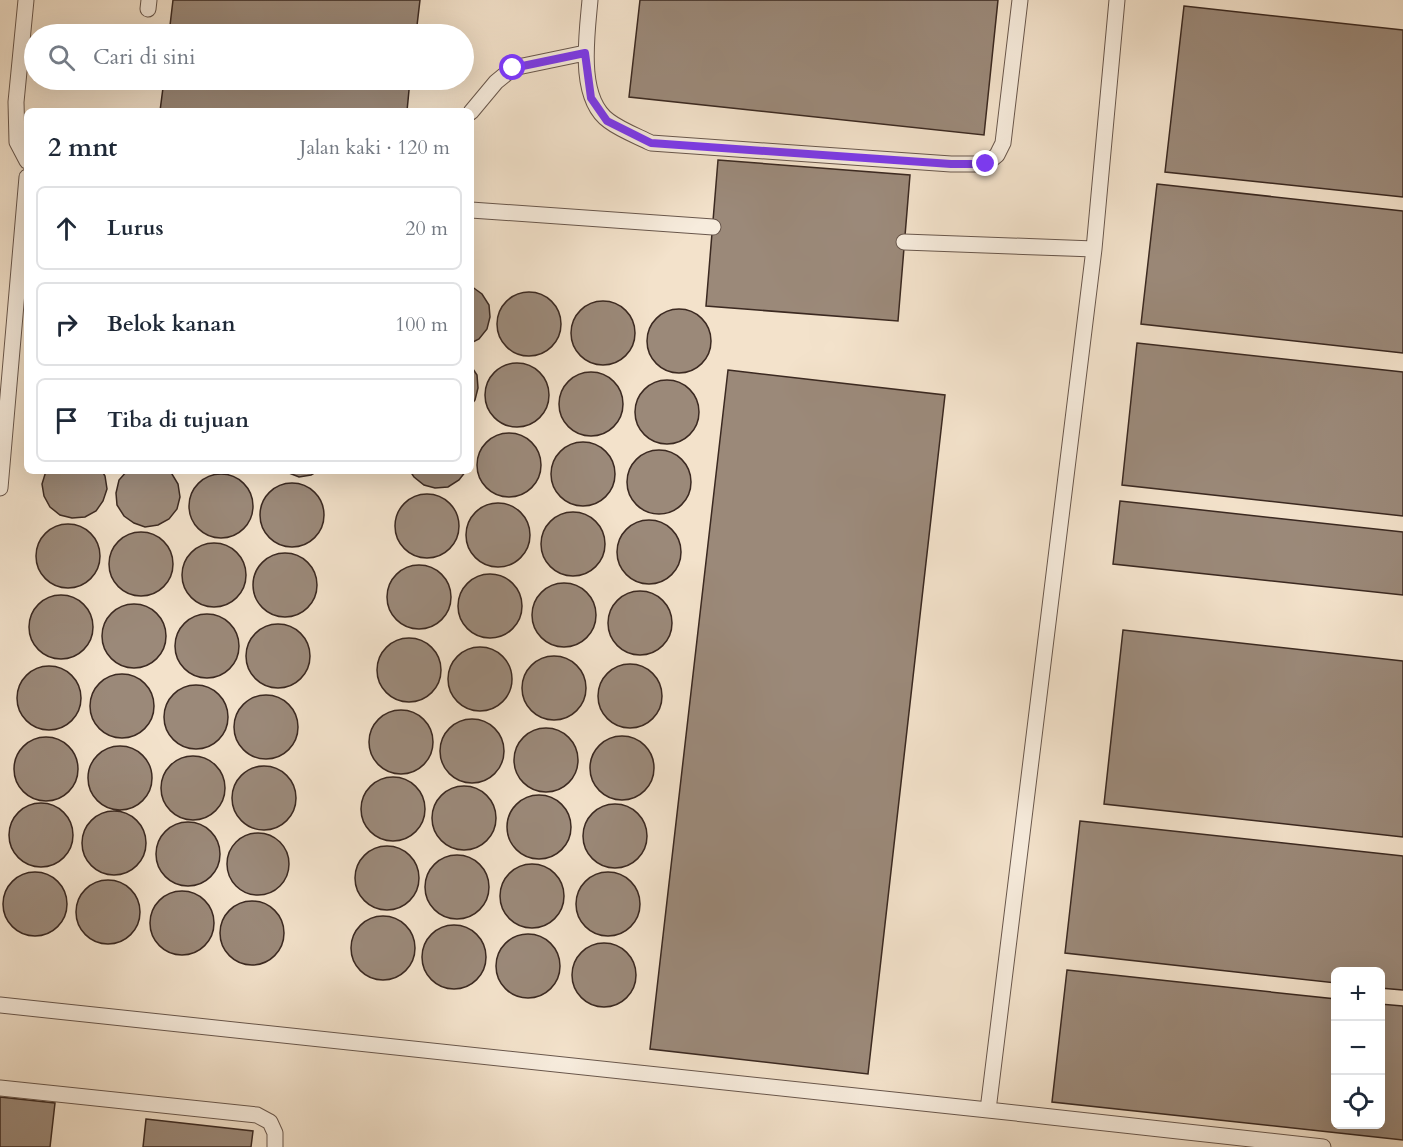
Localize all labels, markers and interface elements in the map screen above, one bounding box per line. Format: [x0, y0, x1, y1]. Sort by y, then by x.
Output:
search box [24, 24, 474, 90]
icon: search [45, 41, 78, 74]
text: Cari di sini [93, 42, 196, 72]
route start [499, 54, 525, 80]
text: 2 mnt [48, 130, 117, 165]
text: Jalan kaki · 120 m [300, 134, 450, 161]
route end [972, 150, 998, 176]
icon: ahead [50, 212, 83, 245]
text: Lurus [107, 213, 164, 243]
text: 20 m [405, 215, 448, 242]
icon: right [50, 308, 83, 341]
text: Belok kanan [107, 309, 236, 339]
text: 100 m [395, 311, 448, 338]
icon: arrive [50, 404, 83, 437]
text: Tiba di tujuan [107, 405, 249, 435]
map controls [1331, 967, 1385, 1129]
button: + [1331, 967, 1385, 1021]
button: − [1331, 1021, 1385, 1075]
button: locate [1331, 1075, 1385, 1129]

